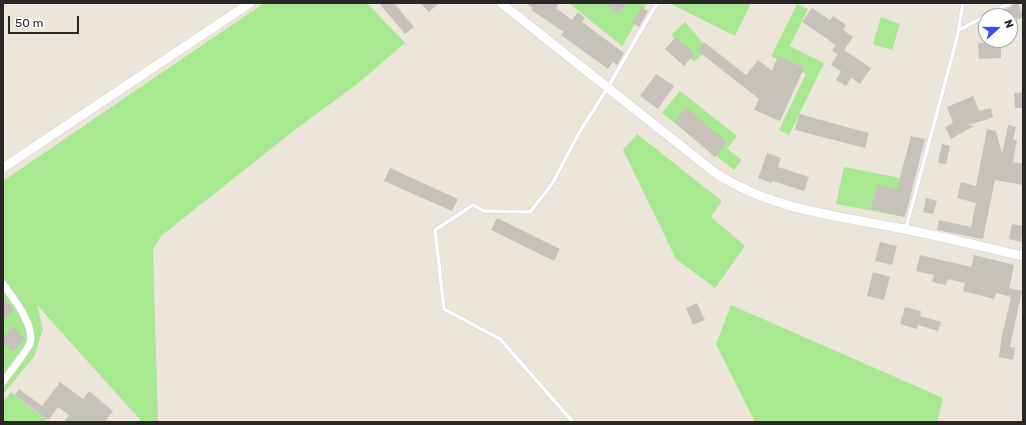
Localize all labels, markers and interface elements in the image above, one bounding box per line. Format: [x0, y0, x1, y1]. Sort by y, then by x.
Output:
scale bar [10, 8, 81, 34]
north arrow [978, 8, 1018, 48]
text: 50 m [15, 16, 43, 30]
text: N [1001, 18, 1016, 30]

